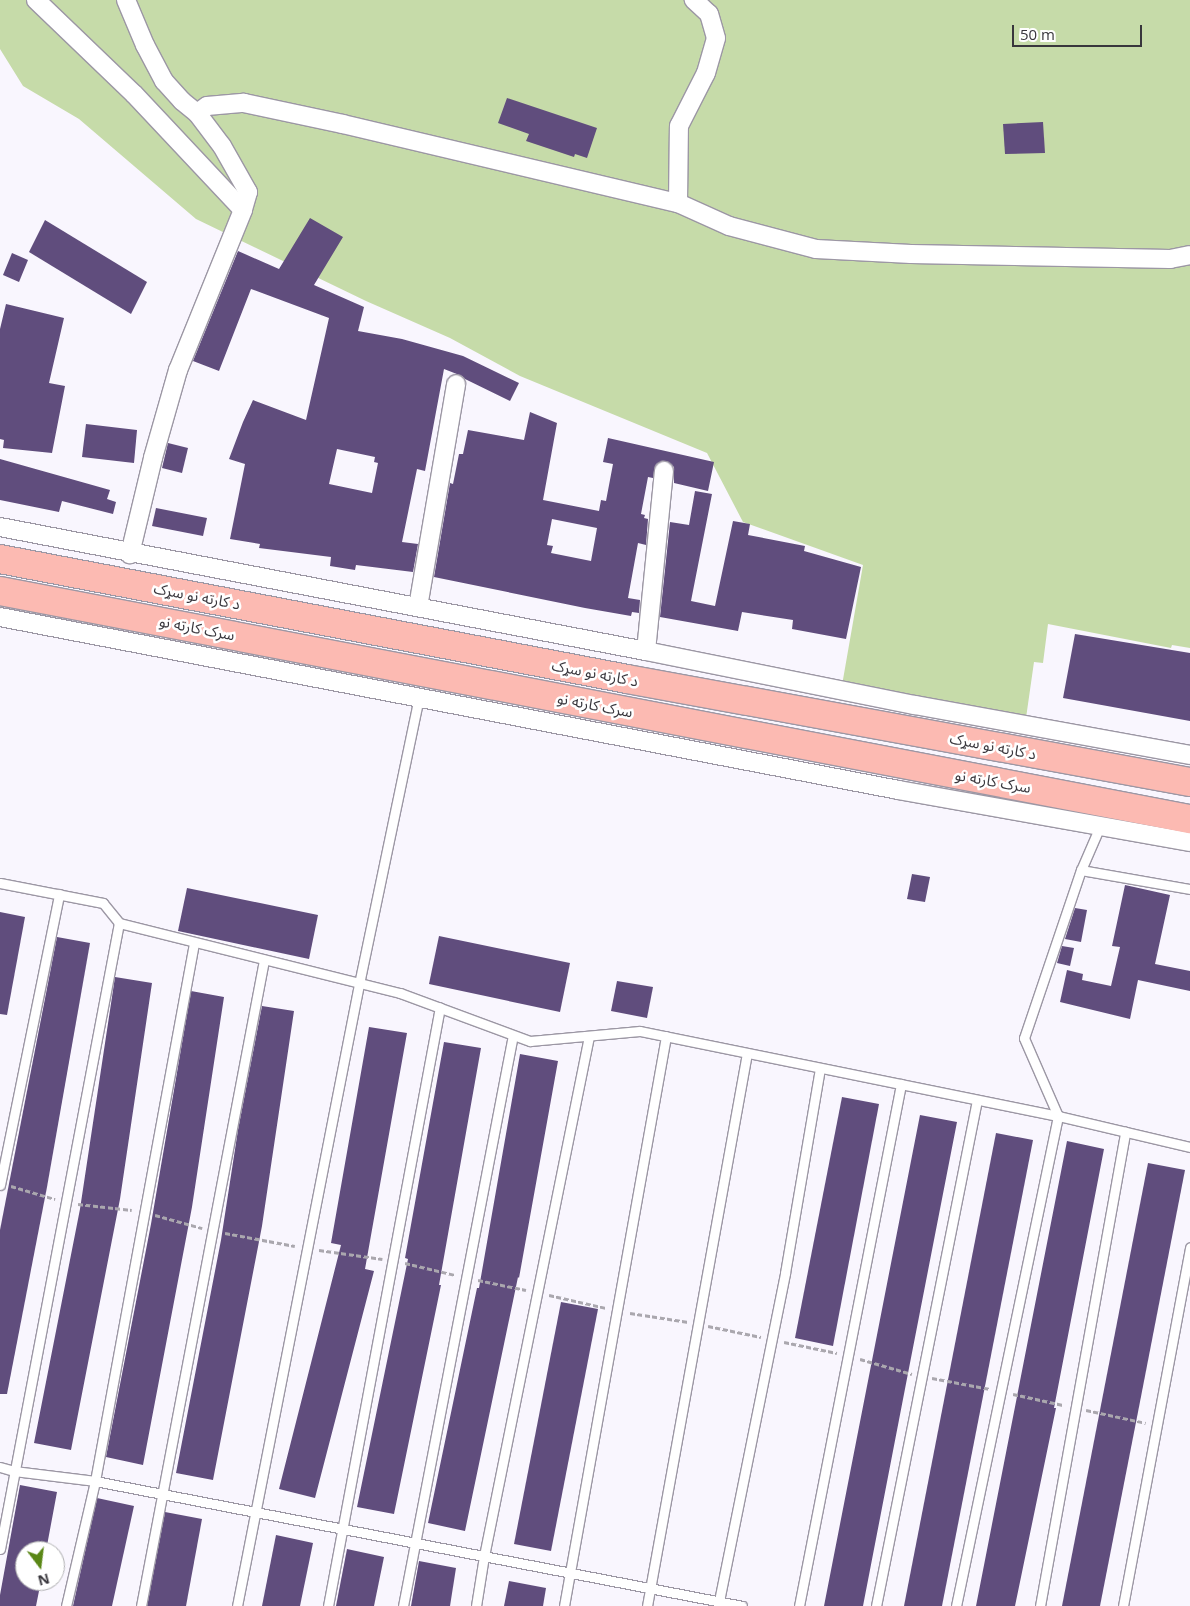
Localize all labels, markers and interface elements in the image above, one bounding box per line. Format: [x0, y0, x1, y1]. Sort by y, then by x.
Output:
scale bar [1015, 15, 1145, 47]
text: 50 m [1020, 24, 1055, 44]
street label: د کارته نو سړک [152, 579, 242, 613]
street label: سرک کارته نو [158, 612, 236, 644]
street label: د کارته نو سړک [550, 656, 640, 690]
street label: سرک کارته نو [556, 689, 634, 721]
street label: د کارته نو سړک [948, 729, 1038, 763]
street label: سرک کارته نو [954, 765, 1032, 797]
north arrow [15, 1541, 65, 1591]
text: N [36, 1569, 52, 1591]

